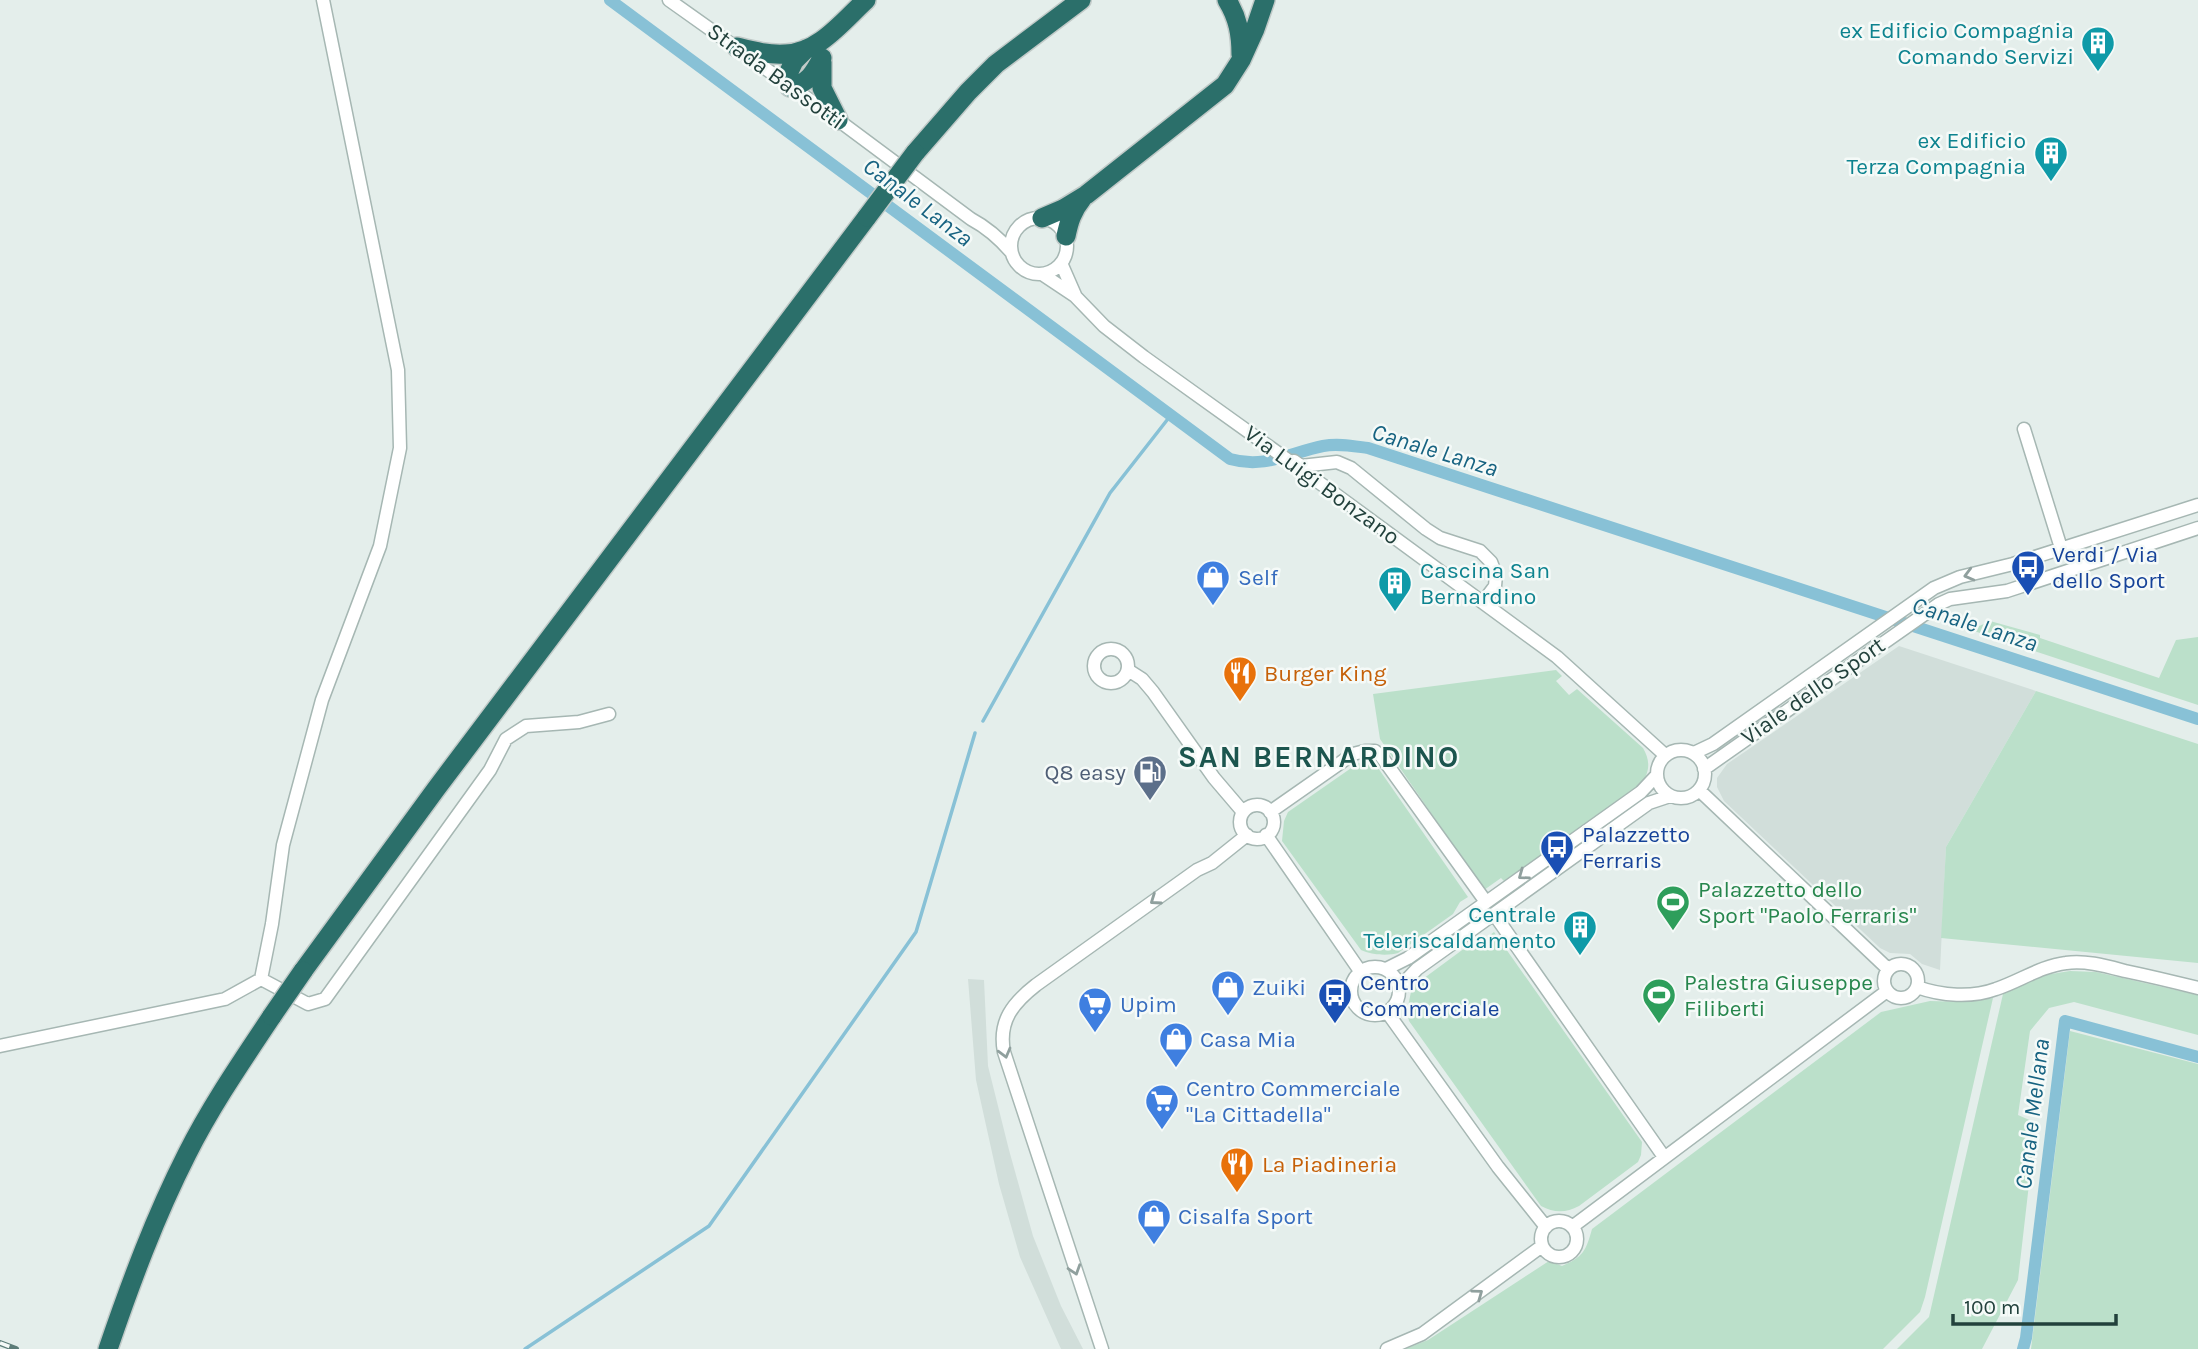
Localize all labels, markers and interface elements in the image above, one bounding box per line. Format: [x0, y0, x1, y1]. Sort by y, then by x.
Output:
street label: Strada Bassotti [702, 17, 850, 135]
place label: ex Edificio Compagnia Comando Servizi [1839, 17, 2074, 70]
building icon: ex Edificio Compagnia Comando Servizi [2079, 24, 2117, 73]
place label: ex Edificio Terza Compagnia [1846, 127, 2026, 180]
building icon: ex Edificio Terza Compagnia [2032, 134, 2070, 183]
water label: Canale Lanza [858, 152, 978, 252]
water label: Canale Lanza [1369, 418, 1501, 482]
street label: Via Luigi Bonzano [1239, 420, 1405, 550]
place label: Verdi / Via dello Sport [2052, 541, 2166, 594]
bus stop icon: Verdi / Via dello Sport [2009, 548, 2047, 597]
place label: Cascina San Bernardino [1420, 557, 1550, 610]
shop icon: Self [1194, 558, 1232, 607]
place label: Self [1238, 564, 1278, 591]
building icon: Cascina San Bernardino [1376, 564, 1414, 613]
one-way arrow [1963, 567, 1975, 581]
water label: Canale Lanza [1909, 591, 2041, 657]
street label: Viale dello Sport [1736, 631, 1890, 751]
restaurant icon: Burger King [1221, 654, 1259, 703]
place label: Burger King [1264, 660, 1386, 687]
district label: SAN BERNARDINO [1178, 739, 1460, 775]
fuel station icon: Q8 easy [1131, 753, 1169, 802]
place label: Q8 easy [1045, 759, 1126, 786]
place label: Palazzetto Ferraris [1582, 821, 1690, 874]
bus stop icon: Palazzetto Ferraris [1538, 828, 1576, 877]
one-way arrow [1518, 867, 1531, 880]
place label: Palazzetto dello Sport "Paolo Ferraris" [1698, 876, 1917, 929]
sports icon: Palazzetto dello Sport "Paolo Ferraris" [1654, 883, 1692, 932]
one-way arrow [1150, 892, 1163, 904]
place label: Centrale Teleriscaldamento [1363, 901, 1556, 954]
building icon: Centrale Teleriscaldamento [1561, 908, 1599, 957]
shop icon: Zuiki [1209, 968, 1247, 1017]
place label: Centro Commerciale [1360, 969, 1499, 1022]
place label: Palestra Giuseppe Filiberti [1684, 969, 1873, 1022]
place label: Zuiki [1252, 974, 1306, 1001]
bus stop icon: Centro Commerciale [1316, 976, 1354, 1025]
sports icon: Palestra Giuseppe Filiberti [1640, 976, 1678, 1025]
supermarket icon: Upim [1076, 985, 1114, 1034]
place label: Upim [1120, 991, 1177, 1018]
shop icon: Casa Mia [1157, 1020, 1195, 1069]
place label: Casa Mia [1200, 1026, 1296, 1053]
water label: Canale Mellana [2009, 1037, 2055, 1191]
one-way arrow [997, 1047, 1011, 1059]
place label: Centro Commerciale "La Cittadella" [1186, 1075, 1400, 1128]
supermarket icon: Centro Commerciale "La Cittadella" [1143, 1082, 1181, 1131]
restaurant icon: La Piadineria [1218, 1145, 1256, 1194]
place label: La Piadineria [1262, 1151, 1397, 1178]
shop icon: Cisalfa Sport [1135, 1197, 1173, 1246]
place label: Cisalfa Sport [1178, 1203, 1313, 1230]
one-way arrow [1067, 1263, 1082, 1275]
scale bar [1953, 1282, 2116, 1326]
one-way arrow [1470, 1289, 1482, 1302]
text: 100 m [1964, 1295, 2021, 1319]

